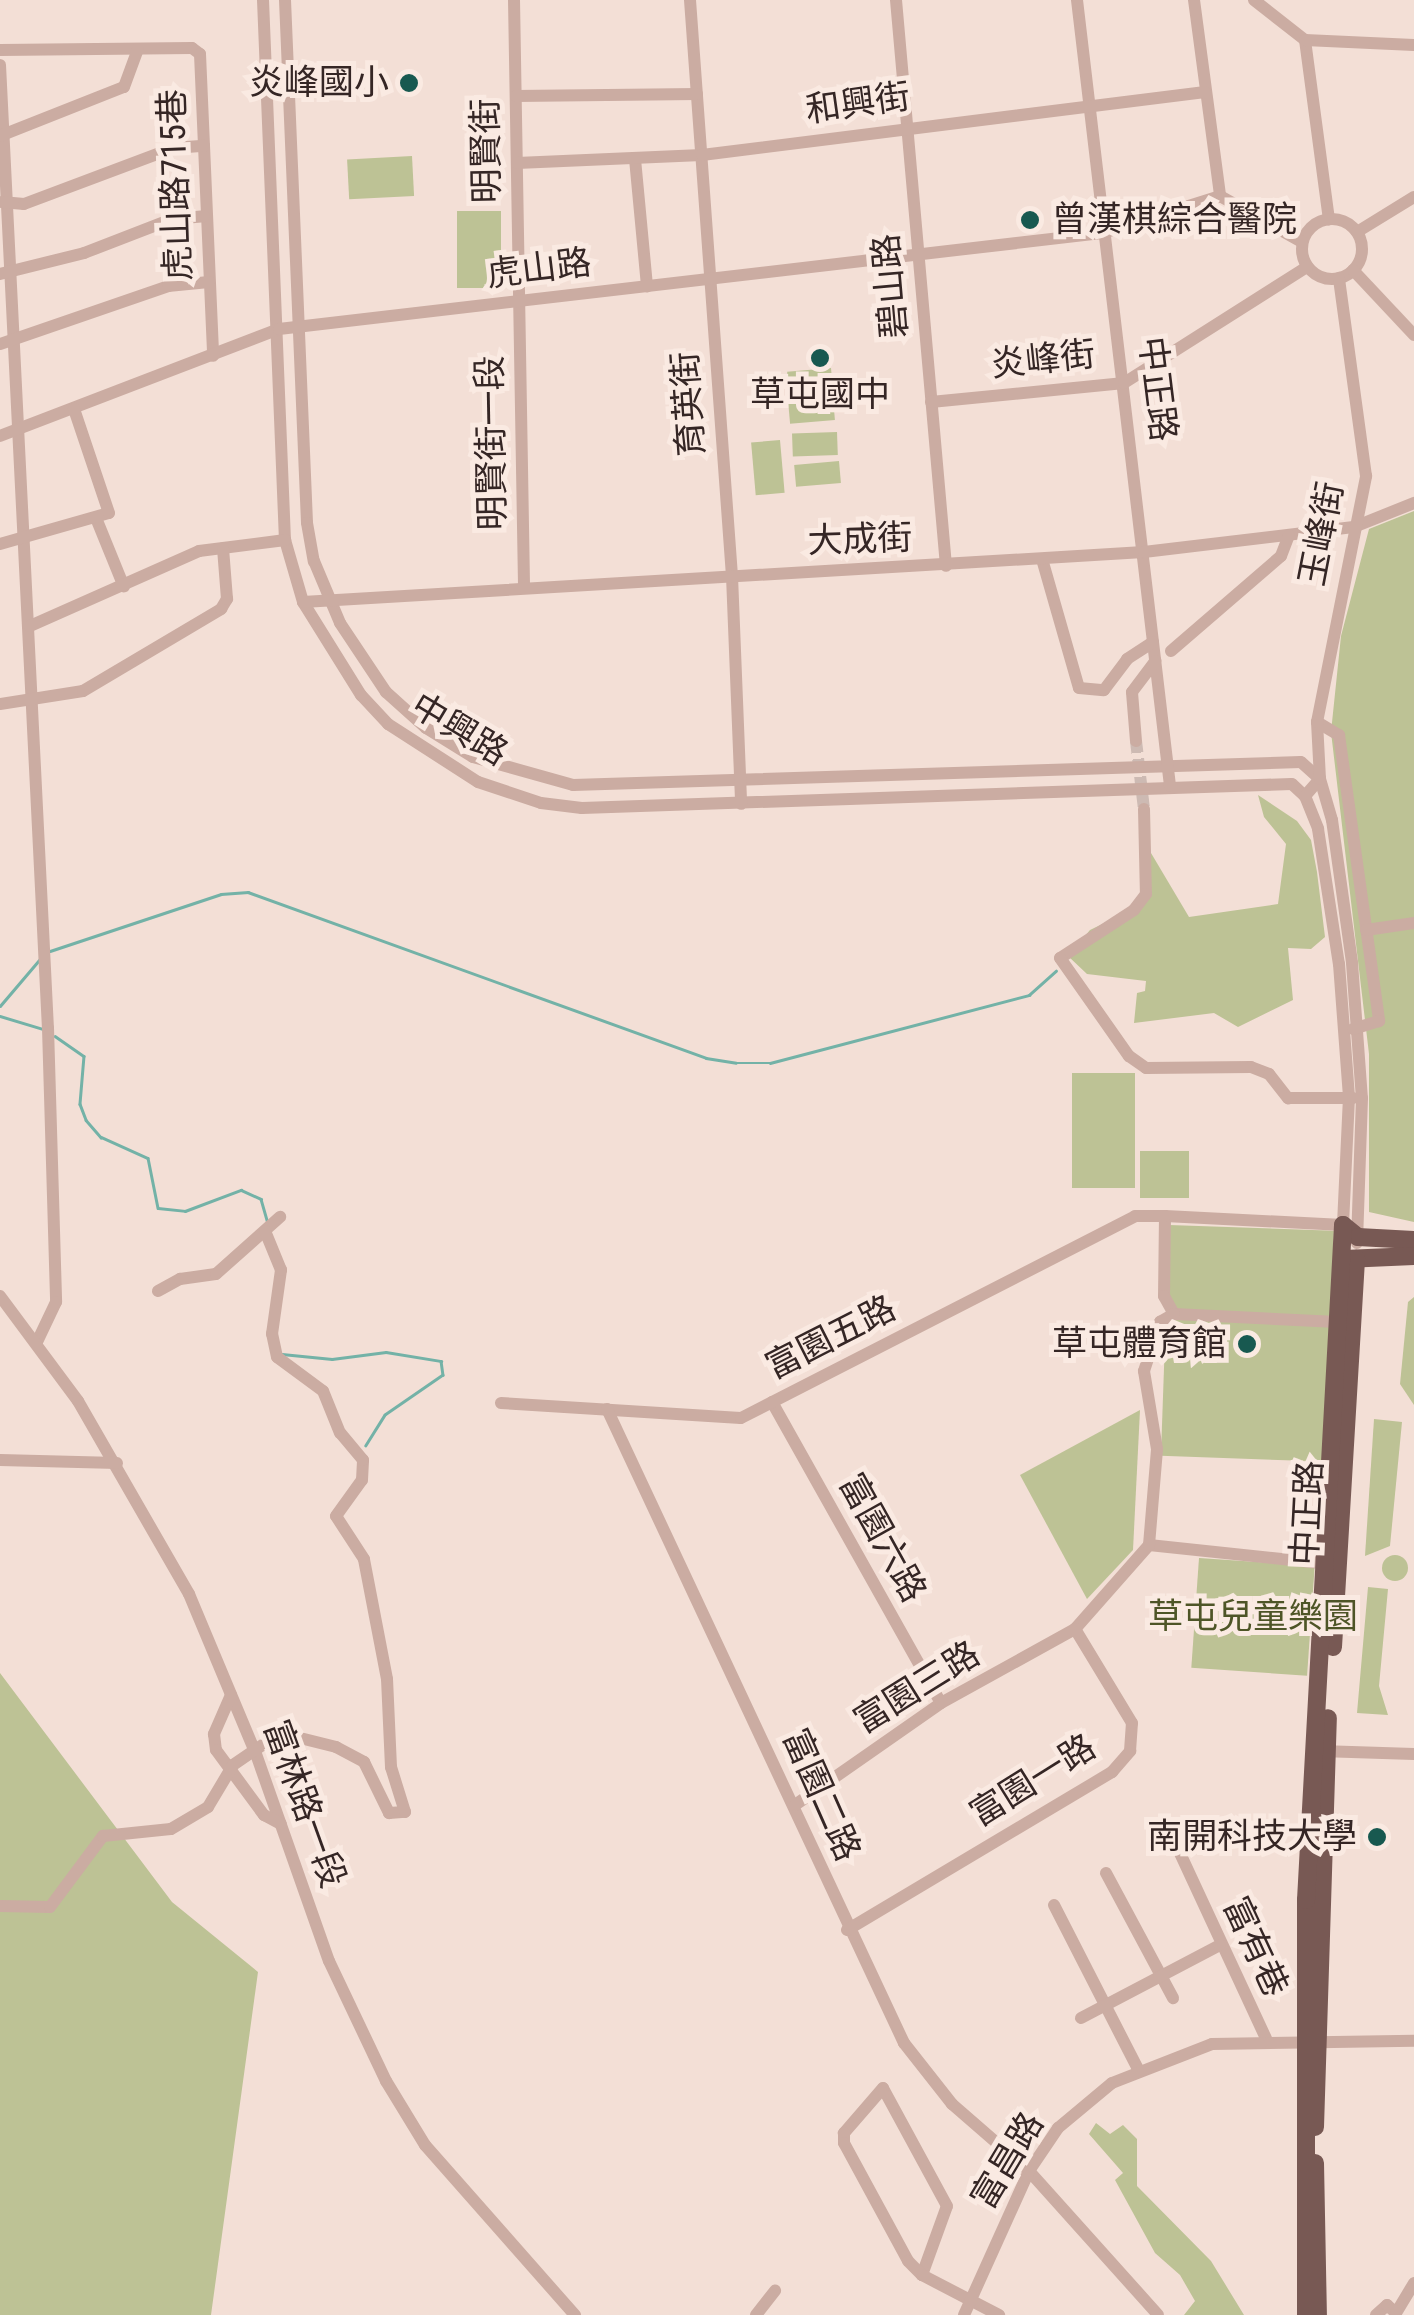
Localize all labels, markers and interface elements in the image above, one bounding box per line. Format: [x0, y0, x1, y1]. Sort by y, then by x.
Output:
place label: 炎峰國小 [249, 62, 389, 104]
marker: 炎峰國小 [398, 72, 420, 94]
street label: 和興街 [803, 76, 913, 132]
street label: 虎山路715巷 [152, 88, 200, 282]
street label: 明賢街 [465, 98, 509, 204]
place label: 曾漢棋綜合醫院 [1052, 199, 1297, 241]
marker: 曾漢棋綜合醫院 [1017, 207, 1043, 233]
street label: 碧山路 [866, 232, 916, 340]
street label: 虎山路 [484, 242, 594, 296]
street label: 炎峰街 [989, 334, 1097, 386]
street label: 中正路 [1130, 334, 1184, 444]
marker: 草屯國中 [809, 347, 831, 369]
street label: 育英街 [664, 350, 714, 458]
street label: 明賢街一段 [469, 355, 515, 531]
place label: 草屯國中 [750, 374, 890, 416]
street label: 玉峰街 [1291, 478, 1353, 590]
street label: 大成街 [807, 517, 913, 563]
street label: 中興路 [403, 685, 515, 775]
street label: 富園五路 [759, 1288, 903, 1388]
place label: 草屯體育館 [1052, 1323, 1227, 1365]
marker: 草屯體育館 [1236, 1333, 1258, 1355]
street label: 中正路 [1284, 1459, 1332, 1567]
street label: 富園六路 [830, 1467, 934, 1609]
park label: 草屯兒童樂園 [1148, 1596, 1358, 1638]
street label: 富園三路 [847, 1633, 987, 1743]
street label: 富林路一段 [254, 1715, 354, 1893]
street label: 富園二路 [773, 1723, 869, 1867]
street label: 富園一路 [963, 1726, 1103, 1836]
place label: 南開科技大學 [1147, 1816, 1357, 1858]
marker: 南開科技大學 [1366, 1826, 1388, 1848]
street label: 富有巷 [1214, 1891, 1296, 2003]
street label: 富昌路 [963, 2105, 1053, 2217]

